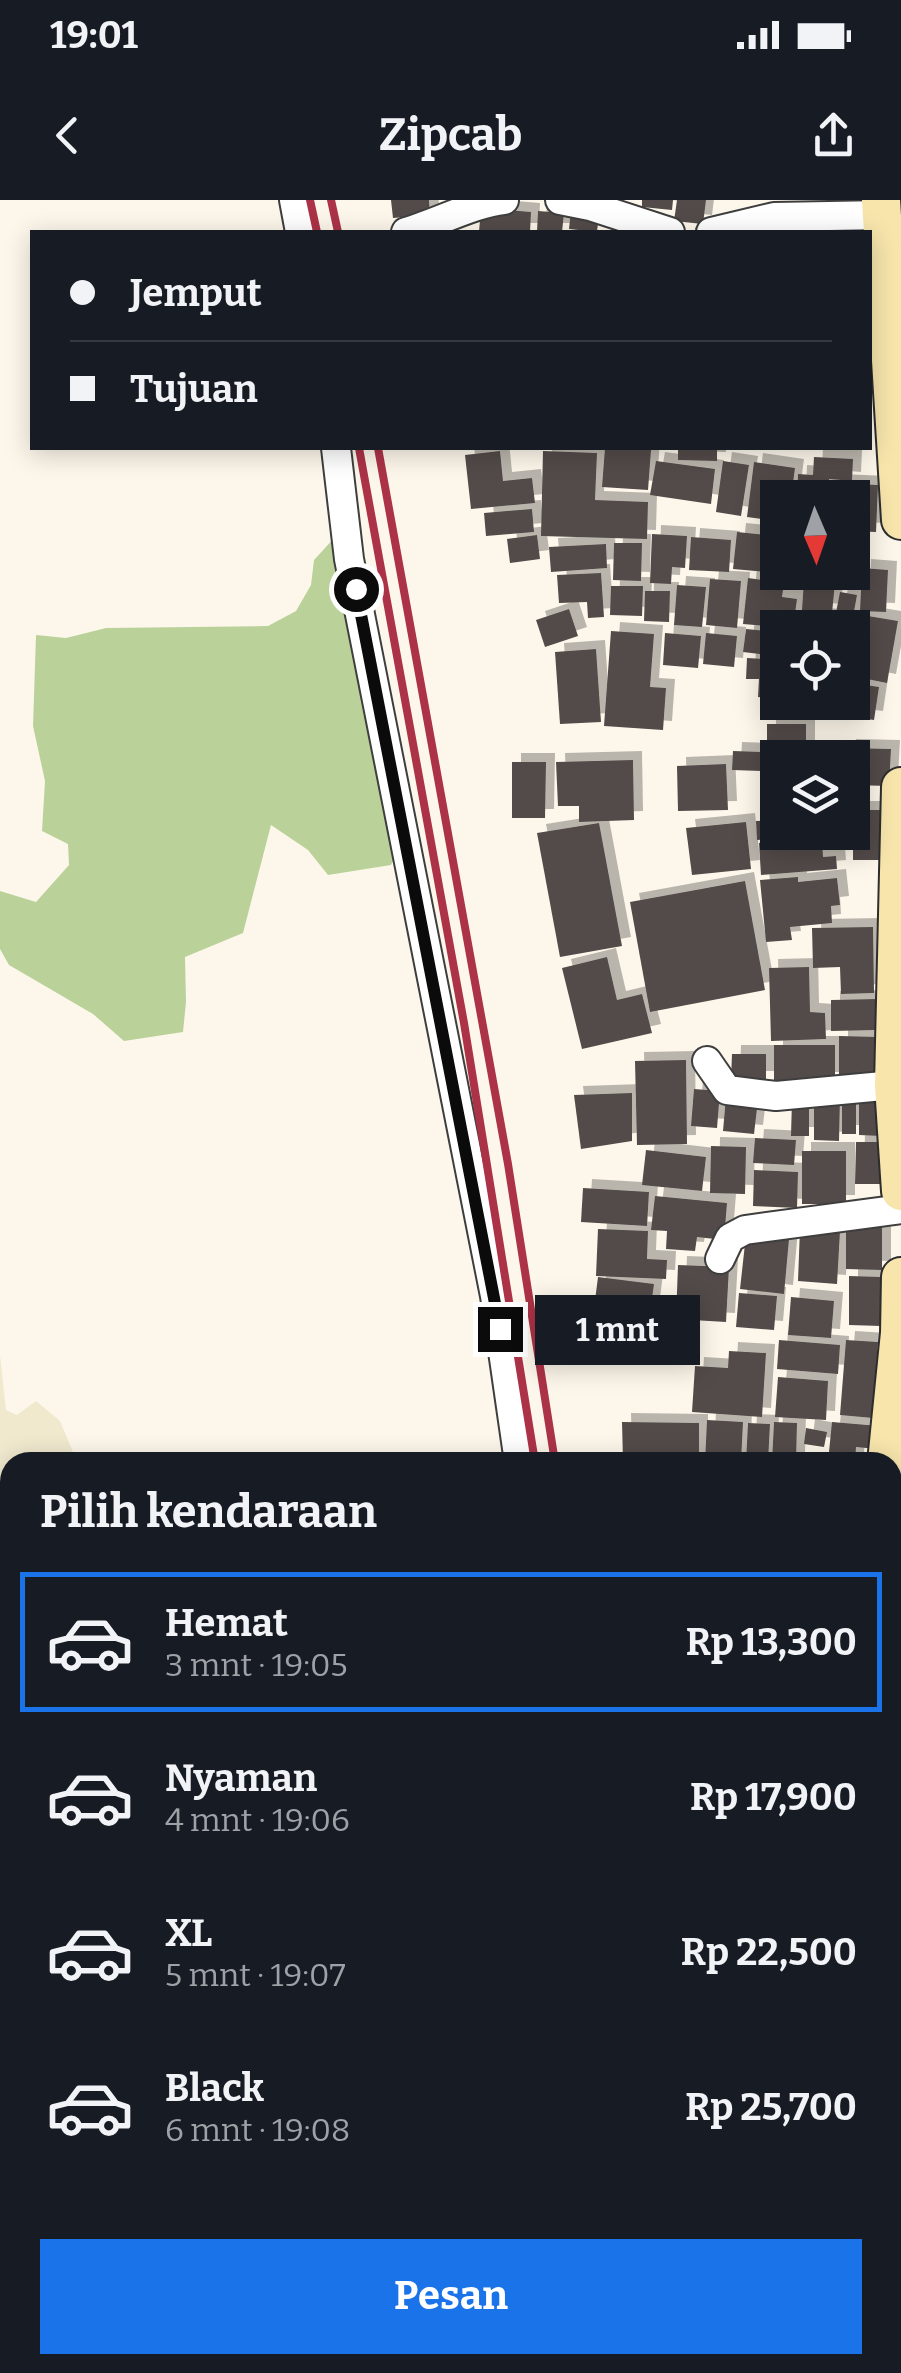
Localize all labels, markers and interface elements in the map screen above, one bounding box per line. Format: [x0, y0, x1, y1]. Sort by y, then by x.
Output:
text: 19:01 [50, 12, 138, 58]
icon: back [40, 108, 95, 163]
text: Zipcab [379, 108, 522, 162]
icon: share [806, 108, 861, 163]
text: Jemput [130, 270, 262, 316]
text: Tujuan [130, 366, 258, 412]
north arrow [760, 480, 870, 590]
map controls [760, 480, 870, 850]
route start [334, 567, 379, 612]
button: locate [760, 610, 870, 720]
button: layers [760, 740, 870, 850]
callout: 1 mnt [535, 1294, 700, 1364]
route end [478, 1307, 523, 1352]
text: 1 mnt [576, 1311, 659, 1349]
text: Pilih kendaraan [40, 1485, 377, 1539]
icon: car [45, 1597, 135, 1687]
text: Hemat [165, 1600, 288, 1646]
text: Rp 13,300 [686, 1619, 857, 1665]
text: 3 mnt · 19:05 [165, 1646, 348, 1684]
icon: car [45, 1752, 135, 1842]
text: Nyaman [165, 1755, 317, 1801]
text: Rp 17,900 [690, 1774, 857, 1820]
text: 4 mnt · 19:06 [165, 1801, 350, 1839]
icon: car [45, 1907, 135, 1997]
text: XL [165, 1910, 212, 1956]
text: Rp 22,500 [681, 1929, 857, 1975]
text: 5 mnt · 19:07 [165, 1956, 345, 1994]
icon: car [45, 2062, 135, 2152]
text: Black [165, 2065, 264, 2111]
text: Rp 25,700 [685, 2084, 857, 2130]
text: 6 mnt · 19:08 [165, 2111, 350, 2149]
button: Pesan [40, 2239, 862, 2354]

